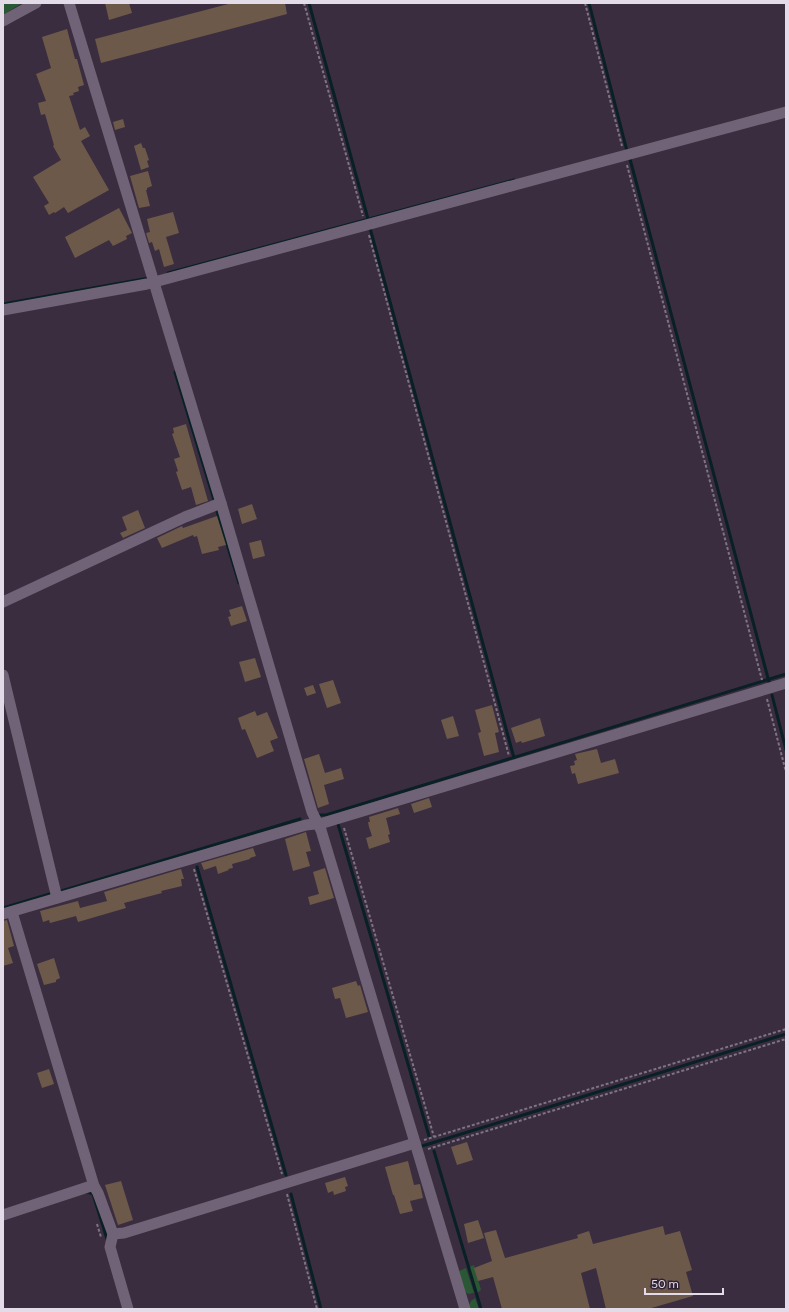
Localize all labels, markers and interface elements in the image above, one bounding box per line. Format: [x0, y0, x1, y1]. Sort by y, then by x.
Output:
scale bar [645, 1270, 723, 1296]
text: 50 m [651, 1277, 679, 1291]

